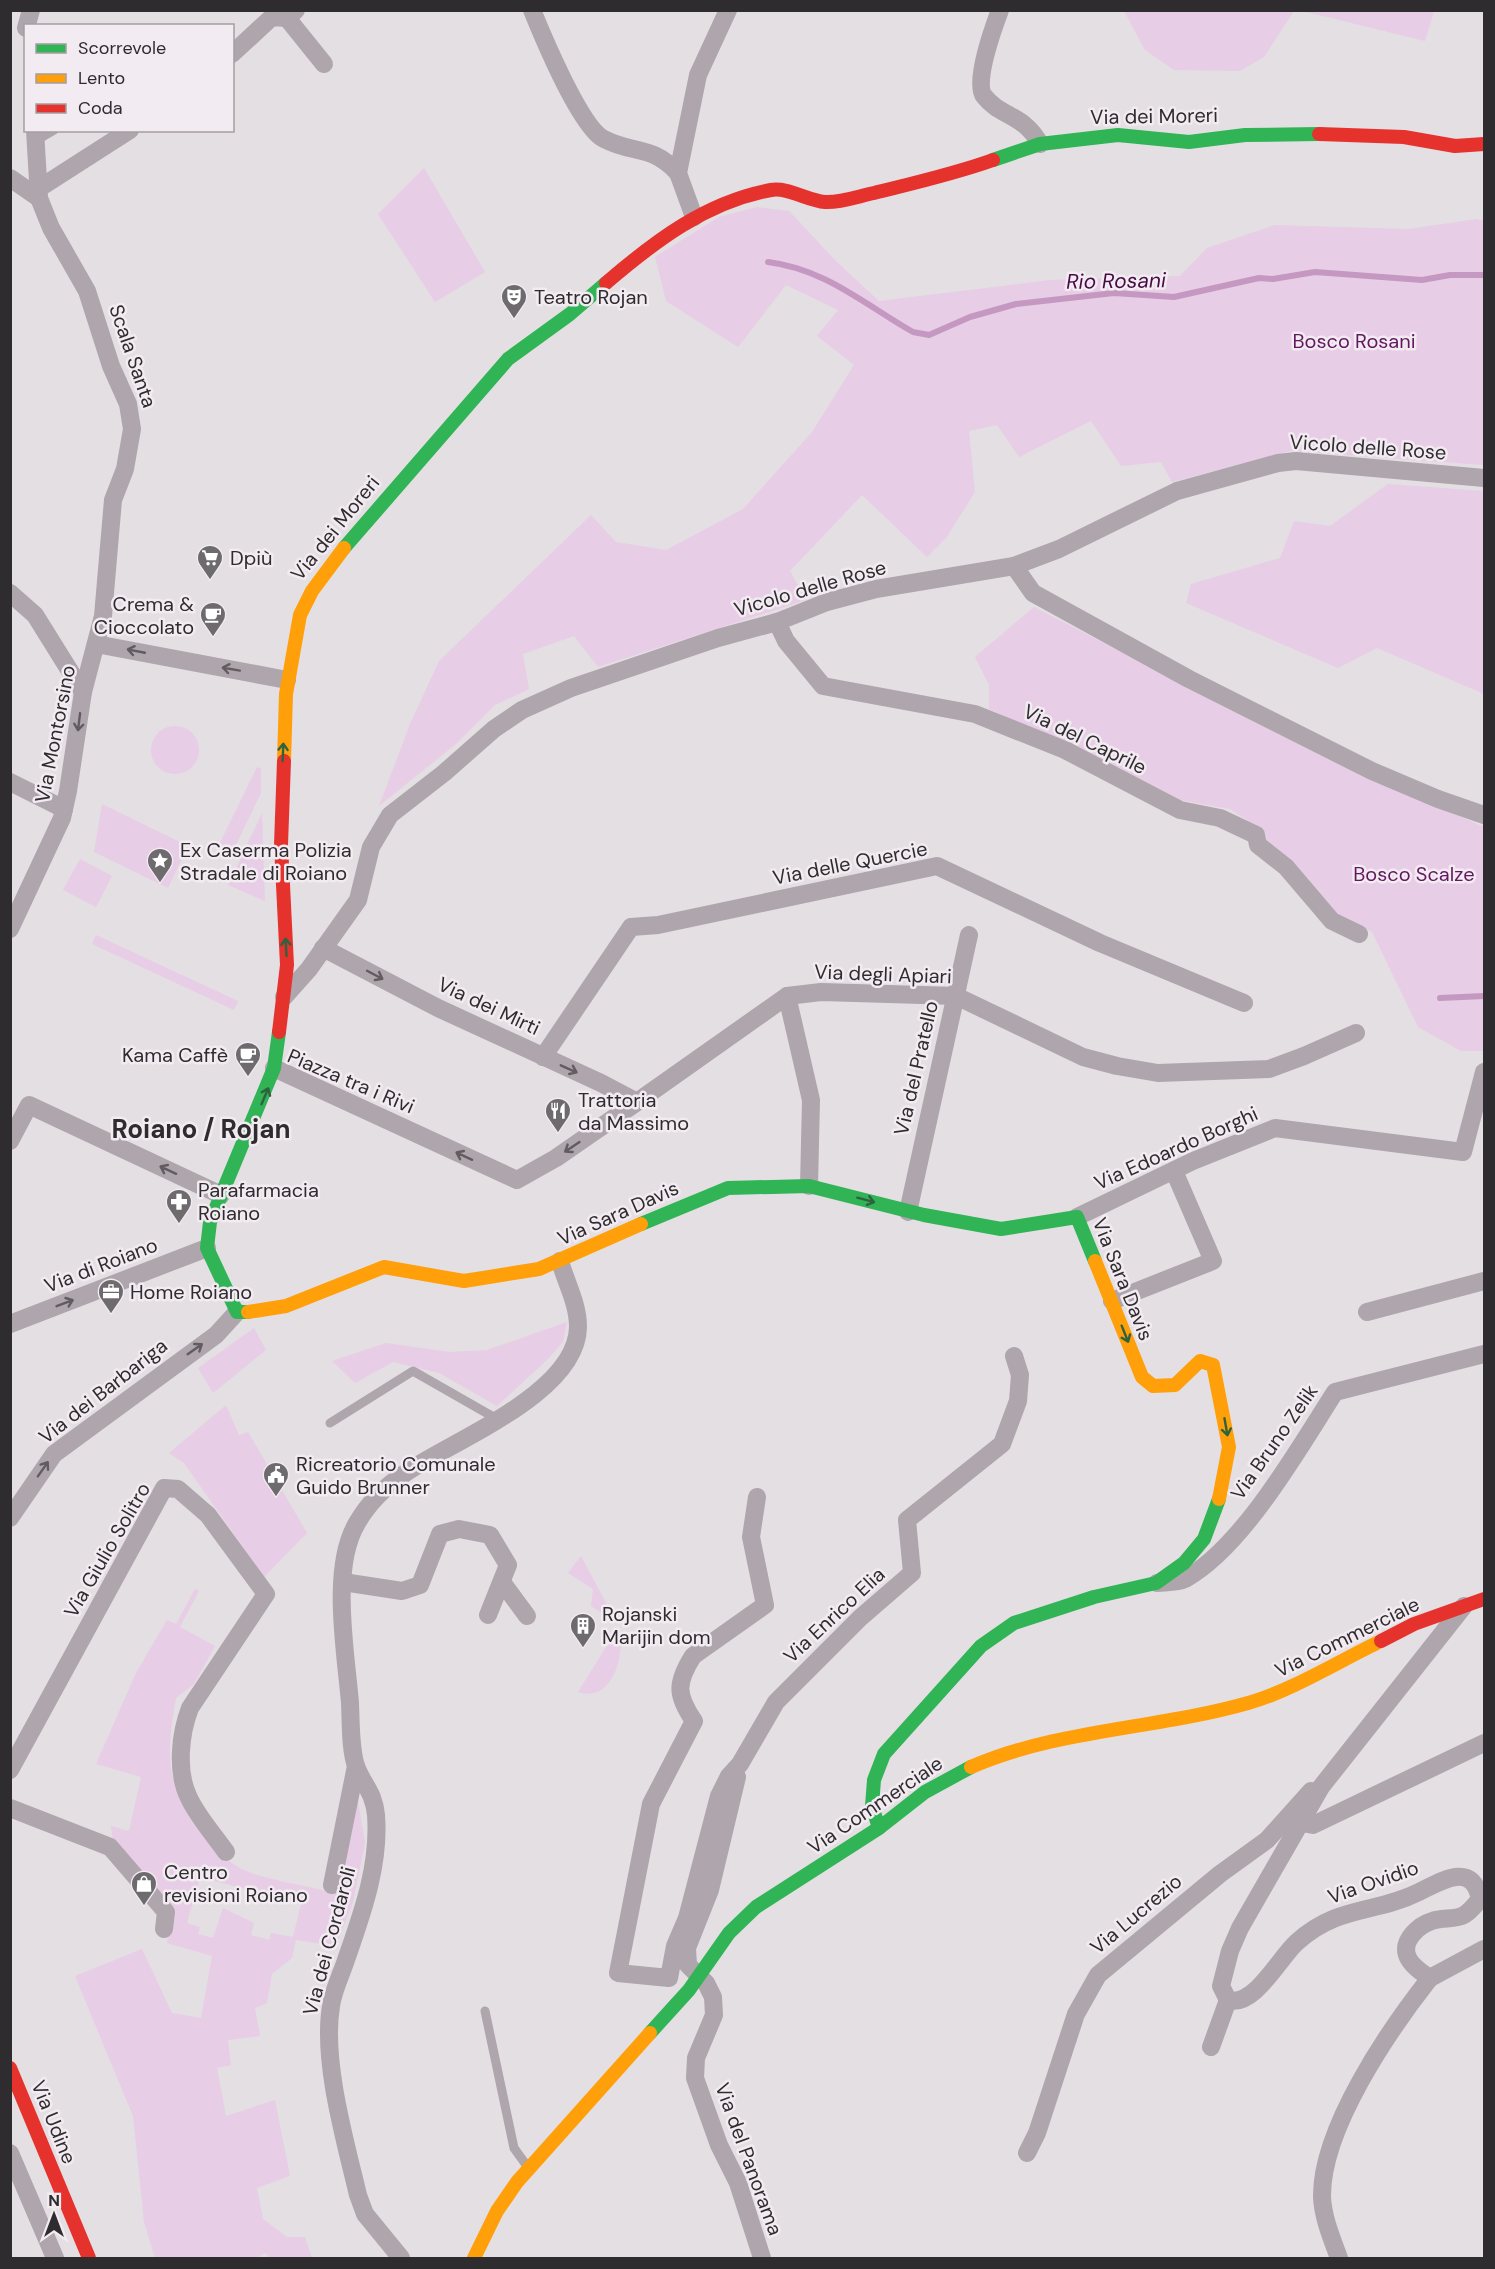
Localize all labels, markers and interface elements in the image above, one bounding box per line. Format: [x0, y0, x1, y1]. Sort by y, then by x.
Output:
legend [24, 24, 234, 132]
text: Scorrevole [78, 36, 166, 60]
text: Lento [78, 66, 125, 90]
text: Coda [78, 96, 123, 120]
street label: Via dei Moreri [1090, 102, 1218, 130]
water label: Rio Rosani [1066, 266, 1167, 296]
theatre icon: Teatro Rojan [499, 282, 529, 320]
place label: Teatro Rojan [534, 284, 648, 310]
street label: Scala Santa [103, 301, 163, 411]
park label: Bosco Rosani [1293, 328, 1415, 354]
street label: Vicolo delle Rose [1289, 429, 1447, 465]
street label: Via dei Moreri [285, 470, 385, 586]
supermarket icon: Dpiù [195, 543, 225, 581]
place label: Dpiù [230, 545, 273, 571]
street label: Vicolo delle Rose [731, 554, 889, 622]
place label: Crema & Cioccolato [94, 591, 194, 640]
cafe icon: Crema & Cioccolato [198, 600, 228, 638]
one-way arrow [126, 645, 146, 656]
street label: Via Montorsino [29, 663, 81, 805]
one-way arrow [222, 663, 242, 674]
street label: Via del Caprile [1019, 698, 1151, 780]
one-way arrow [74, 711, 85, 731]
one-way arrow [278, 743, 289, 763]
street label: Via delle Quercie [771, 835, 929, 891]
place label: Ex Caserma Polizia Stradale di Roiano [180, 837, 352, 886]
place icon: Ex Caserma Polizia Stradale di Roiano [145, 846, 175, 884]
park label: Bosco Scalze [1353, 861, 1475, 887]
one-way arrow [280, 938, 291, 958]
street label: Via degli Apiari [814, 959, 952, 989]
one-way arrow [365, 970, 383, 981]
street label: Via dei Mirti [434, 971, 544, 1041]
street label: Via del Pratello [888, 998, 944, 1138]
cafe icon: Kama Caffè [233, 1040, 263, 1078]
place label: Kama Caffè [122, 1042, 228, 1068]
street label: Piazza tra i Rivi [284, 1043, 418, 1119]
one-way arrow [560, 1063, 578, 1075]
place label: Trattoria da Massimo [578, 1087, 689, 1136]
one-way arrow [260, 1088, 271, 1106]
restaurant icon: Trattoria da Massimo [543, 1096, 573, 1134]
street label: Via Edoardo Borghi [1090, 1100, 1262, 1196]
district label: Roiano / Rojan [112, 1112, 290, 1146]
one-way arrow [564, 1141, 580, 1153]
one-way arrow [455, 1149, 473, 1161]
one-way arrow [160, 1164, 178, 1176]
street label: Via Sara Davis [553, 1175, 683, 1251]
place label: Parafarmacia Roiano [198, 1177, 319, 1226]
pharmacy icon: Parafarmacia Roiano [164, 1187, 194, 1225]
one-way arrow [856, 1194, 875, 1206]
street label: Via Sara Davis [1087, 1214, 1159, 1344]
street label: Via di Roiano [41, 1232, 161, 1298]
office icon: Home Roiano [96, 1277, 126, 1315]
place label: Home Roiano [130, 1279, 252, 1305]
one-way arrow [55, 1297, 74, 1308]
one-way arrow [1120, 1325, 1131, 1343]
street label: Via dei Barbariga [33, 1333, 173, 1449]
one-way arrow [187, 1343, 203, 1355]
street label: Via Bruno Zelik [1224, 1379, 1324, 1505]
one-way arrow [1220, 1417, 1231, 1436]
place label: Ricreatorio Comunale Guido Brunner [296, 1451, 496, 1500]
public building icon: Ricreatorio Comunale Guido Brunner [261, 1460, 291, 1498]
one-way arrow [37, 1462, 49, 1478]
street label: Via Giulio Solitro [58, 1478, 156, 1622]
street label: Via Enrico Elia [778, 1561, 890, 1669]
street label: Via Commerciale [1271, 1591, 1423, 1683]
place label: Rojanski Marijin dom [602, 1601, 711, 1650]
building icon: Rojanski Marijin dom [568, 1611, 598, 1649]
street label: Via Commerciale [802, 1750, 948, 1860]
street label: Via Ovidio [1324, 1854, 1422, 1910]
place label: Centro revisioni Roiano [164, 1859, 308, 1908]
street label: Via dei Cordaroli [297, 1864, 361, 2018]
street label: Via Lucrezio [1085, 1868, 1187, 1960]
shop icon: Centro revisioni Roiano [129, 1869, 159, 1907]
street label: Via Udine [26, 2076, 82, 2168]
street label: Via del Panorama [709, 2079, 789, 2239]
north arrow [24, 2185, 84, 2245]
text: N [48, 2190, 60, 2211]

